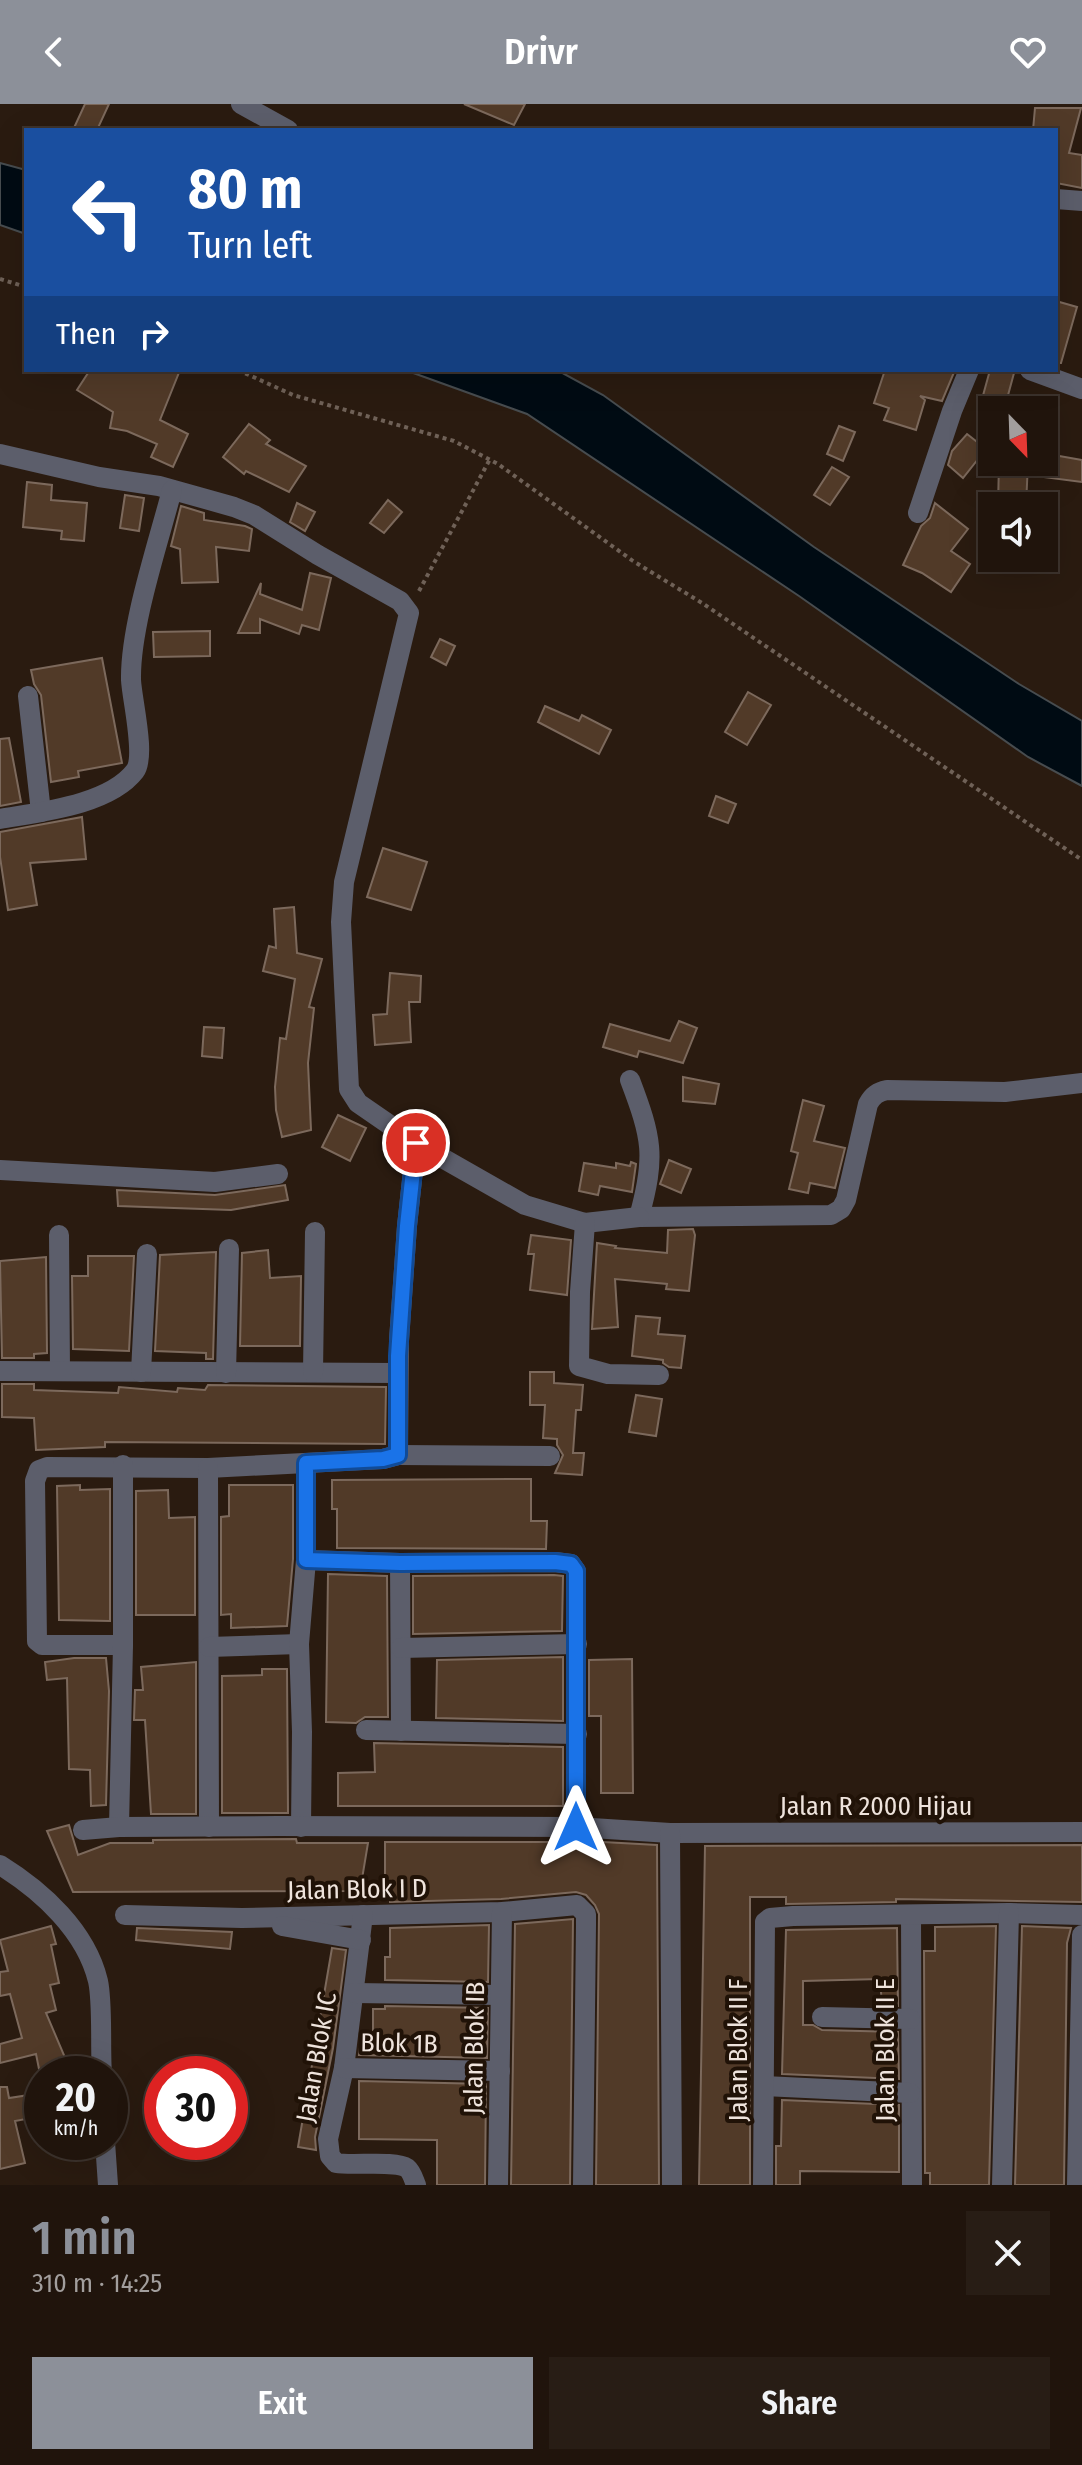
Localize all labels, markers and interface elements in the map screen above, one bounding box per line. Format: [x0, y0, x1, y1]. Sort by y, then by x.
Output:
icon: back [32, 30, 76, 74]
text: Drivr [504, 30, 578, 74]
icon: heart [1006, 30, 1050, 74]
text: 80 m [188, 156, 303, 223]
icon: left [56, 160, 160, 264]
text: Turn left [188, 224, 312, 268]
icon: right [132, 312, 176, 356]
text: Then [56, 316, 116, 352]
north arrow [978, 396, 1058, 476]
map controls [978, 396, 1058, 572]
button: sound [978, 492, 1058, 572]
pin [382, 1109, 450, 1177]
icon: arrive [394, 1121, 438, 1165]
position arrow [534, 1785, 618, 1869]
street label: Jalan R 2000 Hijau [780, 1791, 972, 1822]
street label: Jalan Blok I D [287, 1873, 427, 1906]
street label: Jalan Blok II E [870, 1978, 901, 2122]
street label: Jalan Blok II F [723, 1979, 754, 2121]
street label: Jalan Blok IB [458, 1981, 491, 2115]
street label: Jalan Blok IC [290, 1990, 343, 2125]
street label: Blok 1B [360, 2027, 438, 2060]
speed limit sign: 30 [144, 2056, 248, 2160]
text: 20 [56, 2074, 96, 2122]
text: km/h [54, 2116, 98, 2140]
text: 1 min [32, 2209, 137, 2267]
button: close [966, 2211, 1050, 2295]
text: 310 m · 14:25 [32, 2268, 162, 2299]
button: Exit [32, 2357, 533, 2449]
button: Share [549, 2357, 1050, 2449]

